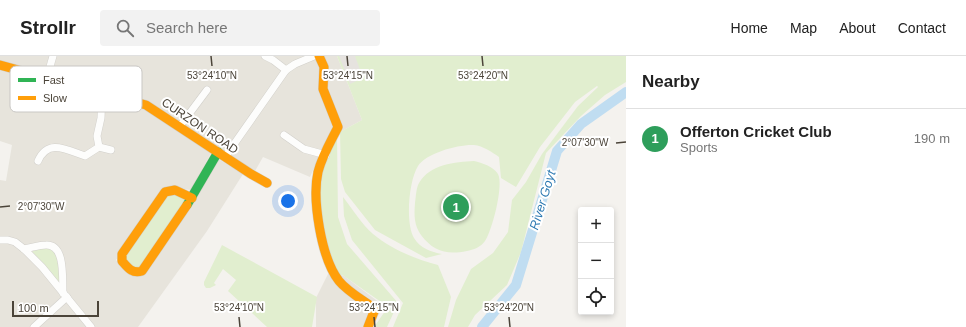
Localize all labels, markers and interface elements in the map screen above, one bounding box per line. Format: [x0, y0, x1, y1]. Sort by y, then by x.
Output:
search box [100, 10, 380, 46]
text: Strollr [20, 17, 76, 38]
icon: search [114, 17, 136, 39]
text: Search here [146, 19, 228, 36]
text: Home [731, 20, 768, 36]
text: Map [790, 20, 817, 36]
text: About [839, 20, 876, 36]
text: Contact [898, 20, 946, 36]
legend [10, 66, 142, 112]
text: 53°24'10"N [187, 70, 237, 81]
text: 53°24'15"N [323, 70, 373, 81]
text: 53°24'20"N [458, 70, 508, 81]
text: Nearby [642, 72, 700, 91]
text: Fast [43, 74, 64, 86]
text: Slow [43, 92, 67, 104]
street label: CURZON ROAD [159, 95, 241, 157]
text: Offerton Cricket Club [680, 123, 832, 140]
text: 1 [651, 131, 659, 146]
text: 190 m [914, 131, 950, 146]
text: 2°07'30"W [562, 137, 609, 148]
text: Sports [680, 140, 718, 155]
water label: River Goyt [526, 167, 559, 232]
your location [278, 191, 298, 211]
pin: 1 [443, 192, 469, 222]
text: 2°07'30"W [18, 201, 65, 212]
map controls [578, 207, 614, 315]
button: + [578, 207, 614, 243]
button: − [578, 243, 614, 279]
button: locate [578, 279, 614, 315]
scale bar [12, 299, 99, 318]
text: 100 m [18, 302, 49, 314]
text: 53°24'10"N [214, 302, 264, 313]
text: 53°24'15"N [349, 302, 399, 313]
text: 53°24'20"N [484, 302, 534, 313]

